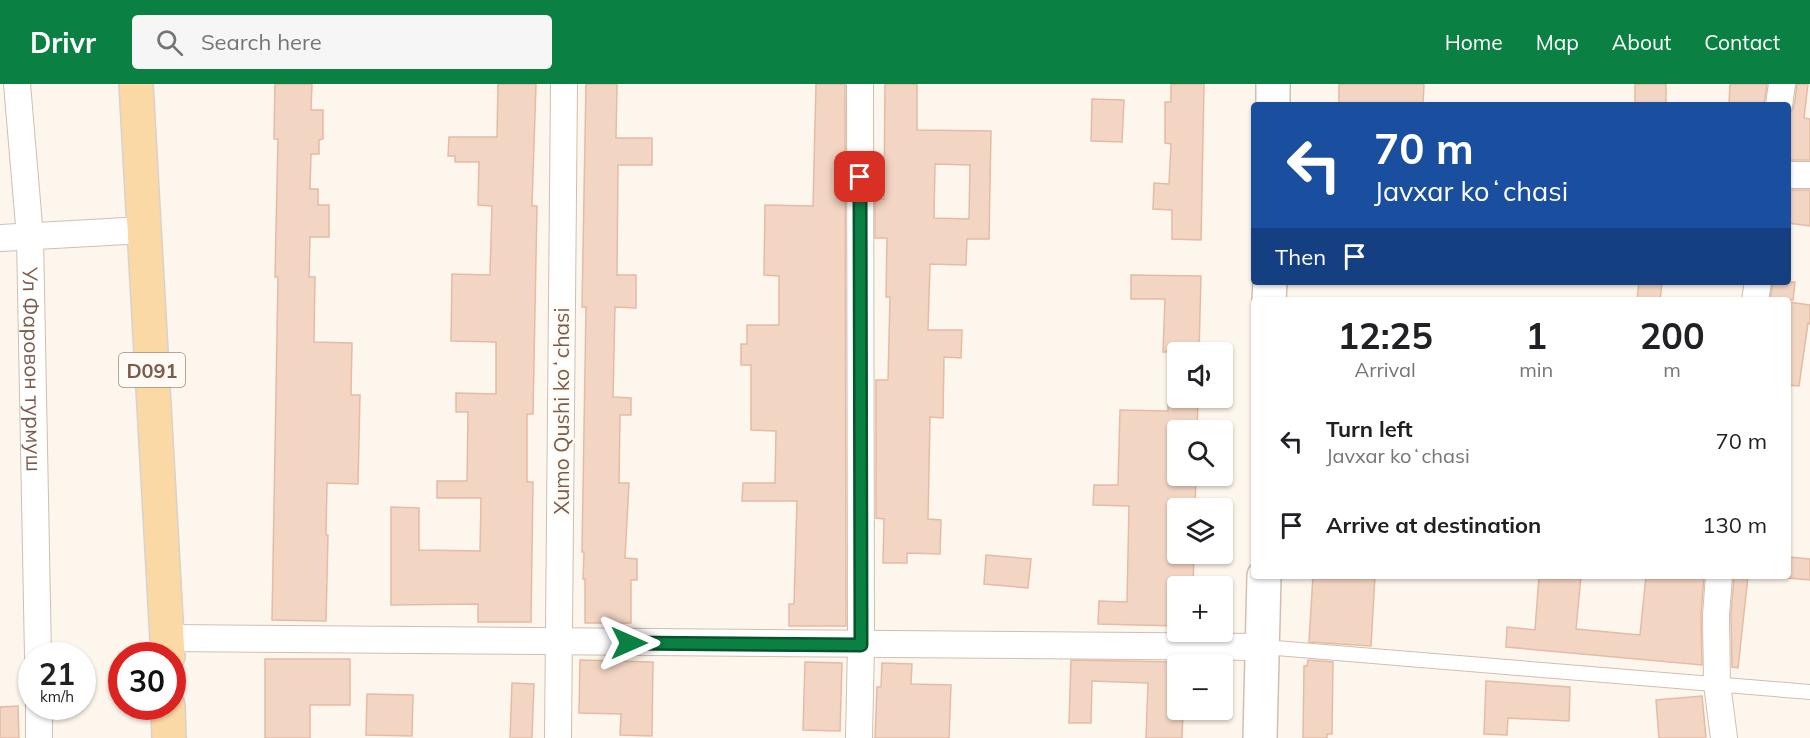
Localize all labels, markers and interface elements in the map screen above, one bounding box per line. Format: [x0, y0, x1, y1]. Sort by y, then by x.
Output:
search box [132, 15, 552, 69]
text: Drivr [30, 25, 96, 60]
icon: search [153, 26, 186, 59]
text: Search here [201, 28, 322, 56]
text: Home [1445, 29, 1503, 55]
text: Map [1536, 29, 1579, 55]
text: About [1612, 29, 1671, 55]
text: Contact [1704, 29, 1780, 55]
text: 70 m [1374, 122, 1474, 175]
icon: left [1275, 126, 1353, 204]
pin [834, 151, 885, 202]
icon: arrive [843, 160, 876, 193]
text: Javxar koʻchasi [1374, 174, 1568, 208]
icon: arrive [1338, 240, 1371, 273]
text: Then [1275, 243, 1326, 271]
street label: Ул Фаровон турмуш [18, 266, 47, 472]
street label: Xumo Qushi koʻchasi [548, 307, 574, 515]
text: 12:25 [1337, 313, 1433, 358]
text: 1 [1525, 313, 1547, 358]
text: 200 [1640, 313, 1705, 358]
map controls [1167, 342, 1233, 720]
button: sound [1167, 342, 1233, 408]
road number: D091 [119, 353, 185, 387]
text: Arrival [1355, 357, 1416, 382]
text: min [1519, 357, 1553, 382]
text: m [1663, 357, 1681, 382]
text: Turn left [1326, 415, 1413, 443]
button: search [1167, 420, 1233, 486]
icon: left [1275, 425, 1308, 458]
text: 70 m [1716, 427, 1767, 455]
text: Javxar koʻchasi [1326, 443, 1470, 468]
button: layers [1167, 498, 1233, 564]
icon: arrive [1275, 509, 1308, 542]
text: Arrive at destination [1326, 511, 1541, 539]
text: 130 m [1702, 511, 1767, 539]
button: + [1167, 576, 1233, 642]
position arrow [597, 611, 661, 675]
speed limit sign: 30 [108, 642, 186, 720]
button: − [1167, 654, 1233, 720]
text: 21 [39, 655, 75, 693]
text: km/h [40, 687, 74, 706]

